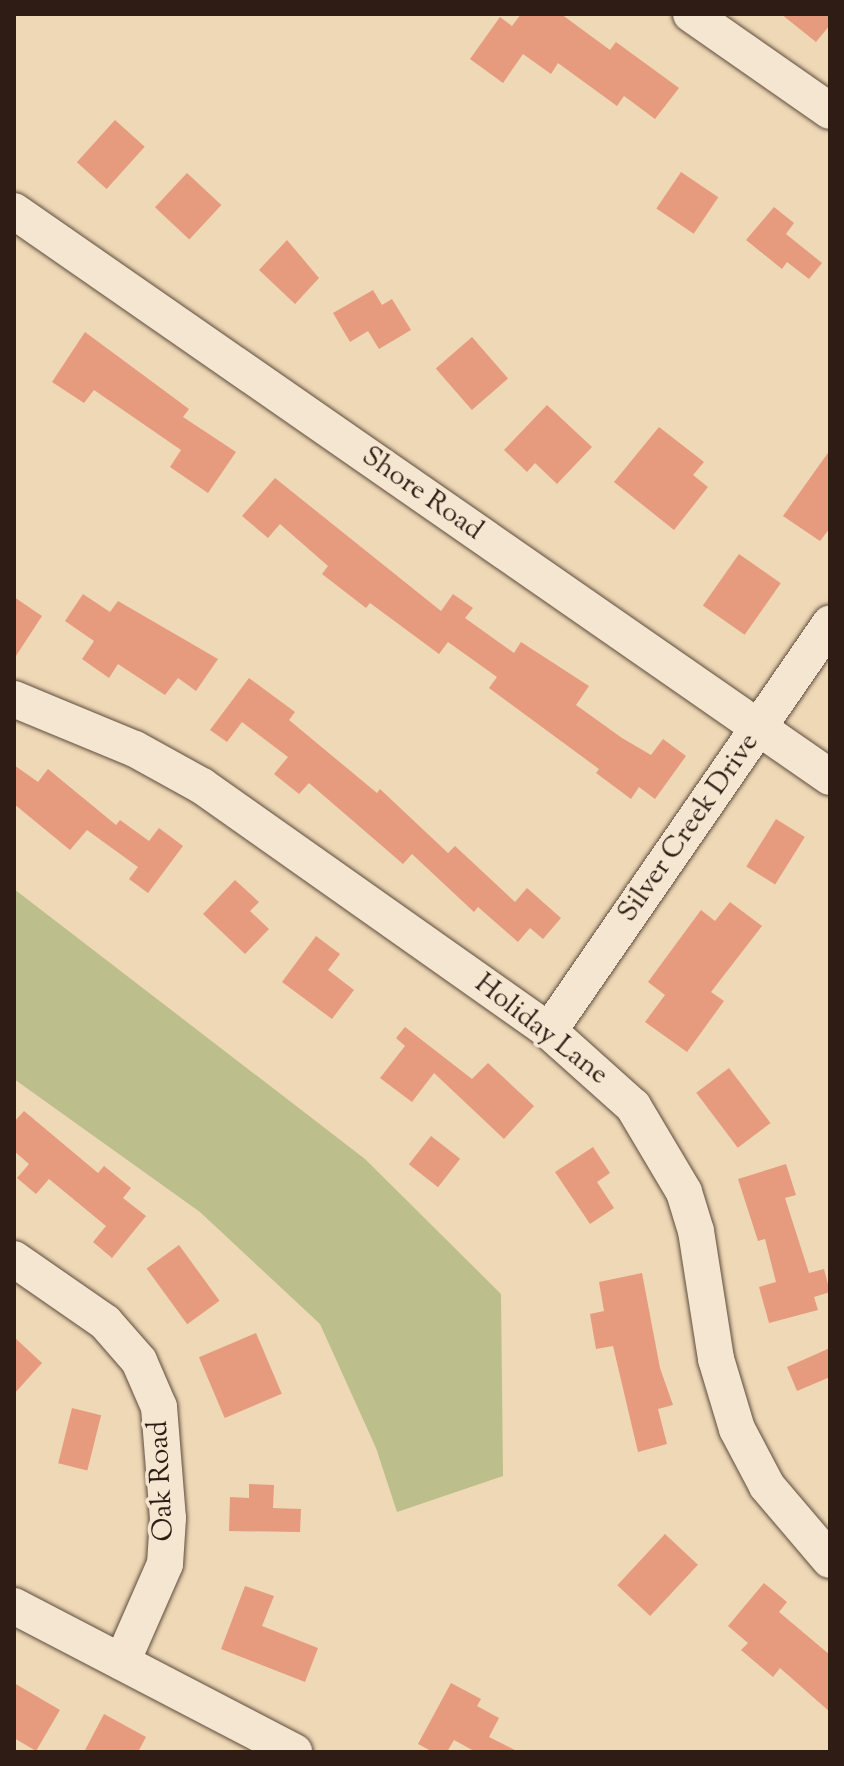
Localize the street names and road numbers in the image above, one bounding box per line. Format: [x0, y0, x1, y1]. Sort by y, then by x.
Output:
street label: Shore Road [355, 440, 489, 548]
street label: Silver Creek Drive [611, 727, 767, 929]
street label: Holiday Lane [467, 967, 615, 1093]
street label: Oak Road [142, 1420, 182, 1542]

